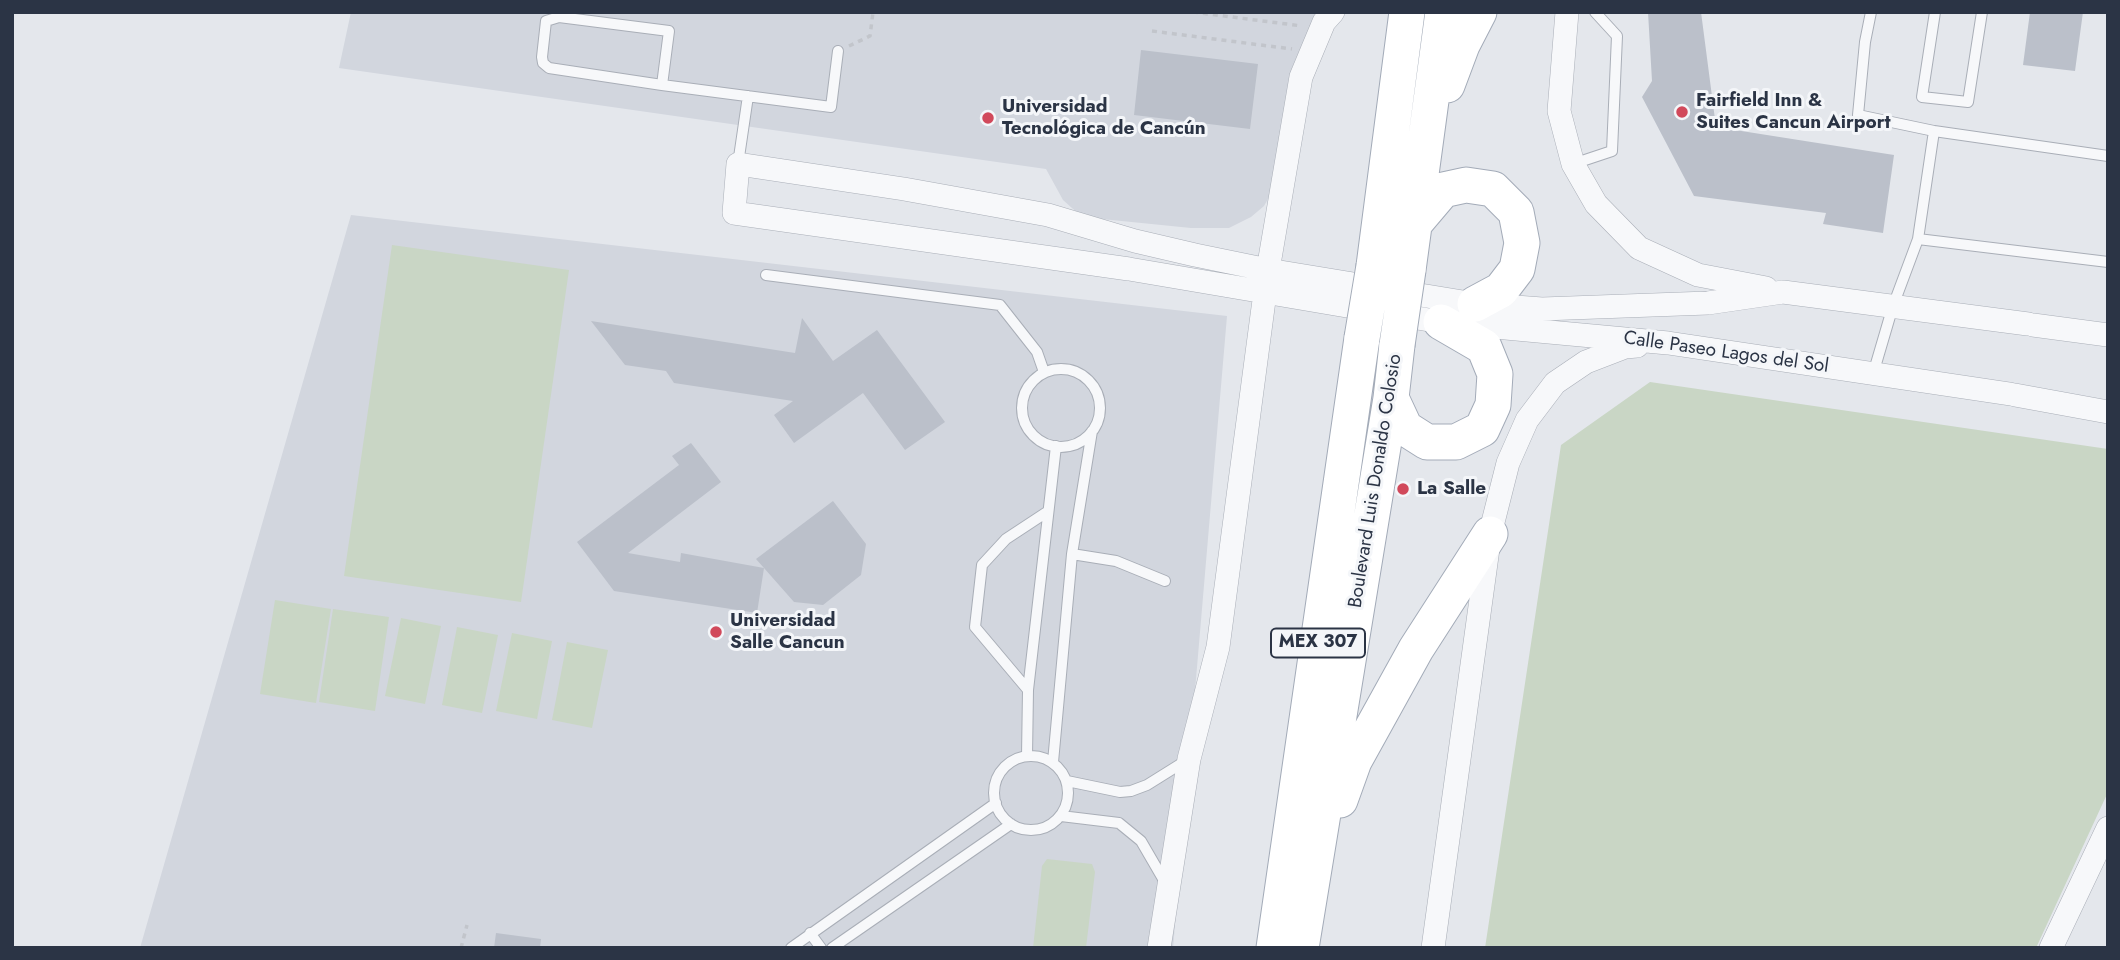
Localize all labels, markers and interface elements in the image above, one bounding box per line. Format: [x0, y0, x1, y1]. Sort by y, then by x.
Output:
place label: Fairfield Inn & Suites Cancun Airport [1696, 90, 1891, 134]
place label: Universidad Tecnológica de Cancún [1002, 96, 1206, 140]
marker: Fairfield Inn & Suites Cancun Airport [1674, 104, 1690, 120]
marker: Universidad Tecnológica de Cancún [980, 110, 996, 126]
street label: Calle Paseo Lagos del Sol [1622, 327, 1830, 379]
street label: Boulevard Luis Donaldo Colosio [1345, 352, 1407, 610]
place label: La Salle [1417, 478, 1486, 500]
marker: La Salle [1395, 481, 1411, 497]
place label: Universidad Salle Cancun [730, 610, 845, 654]
marker: Universidad Salle Cancun [708, 624, 724, 640]
road number: MEX 307 [1271, 628, 1365, 658]

